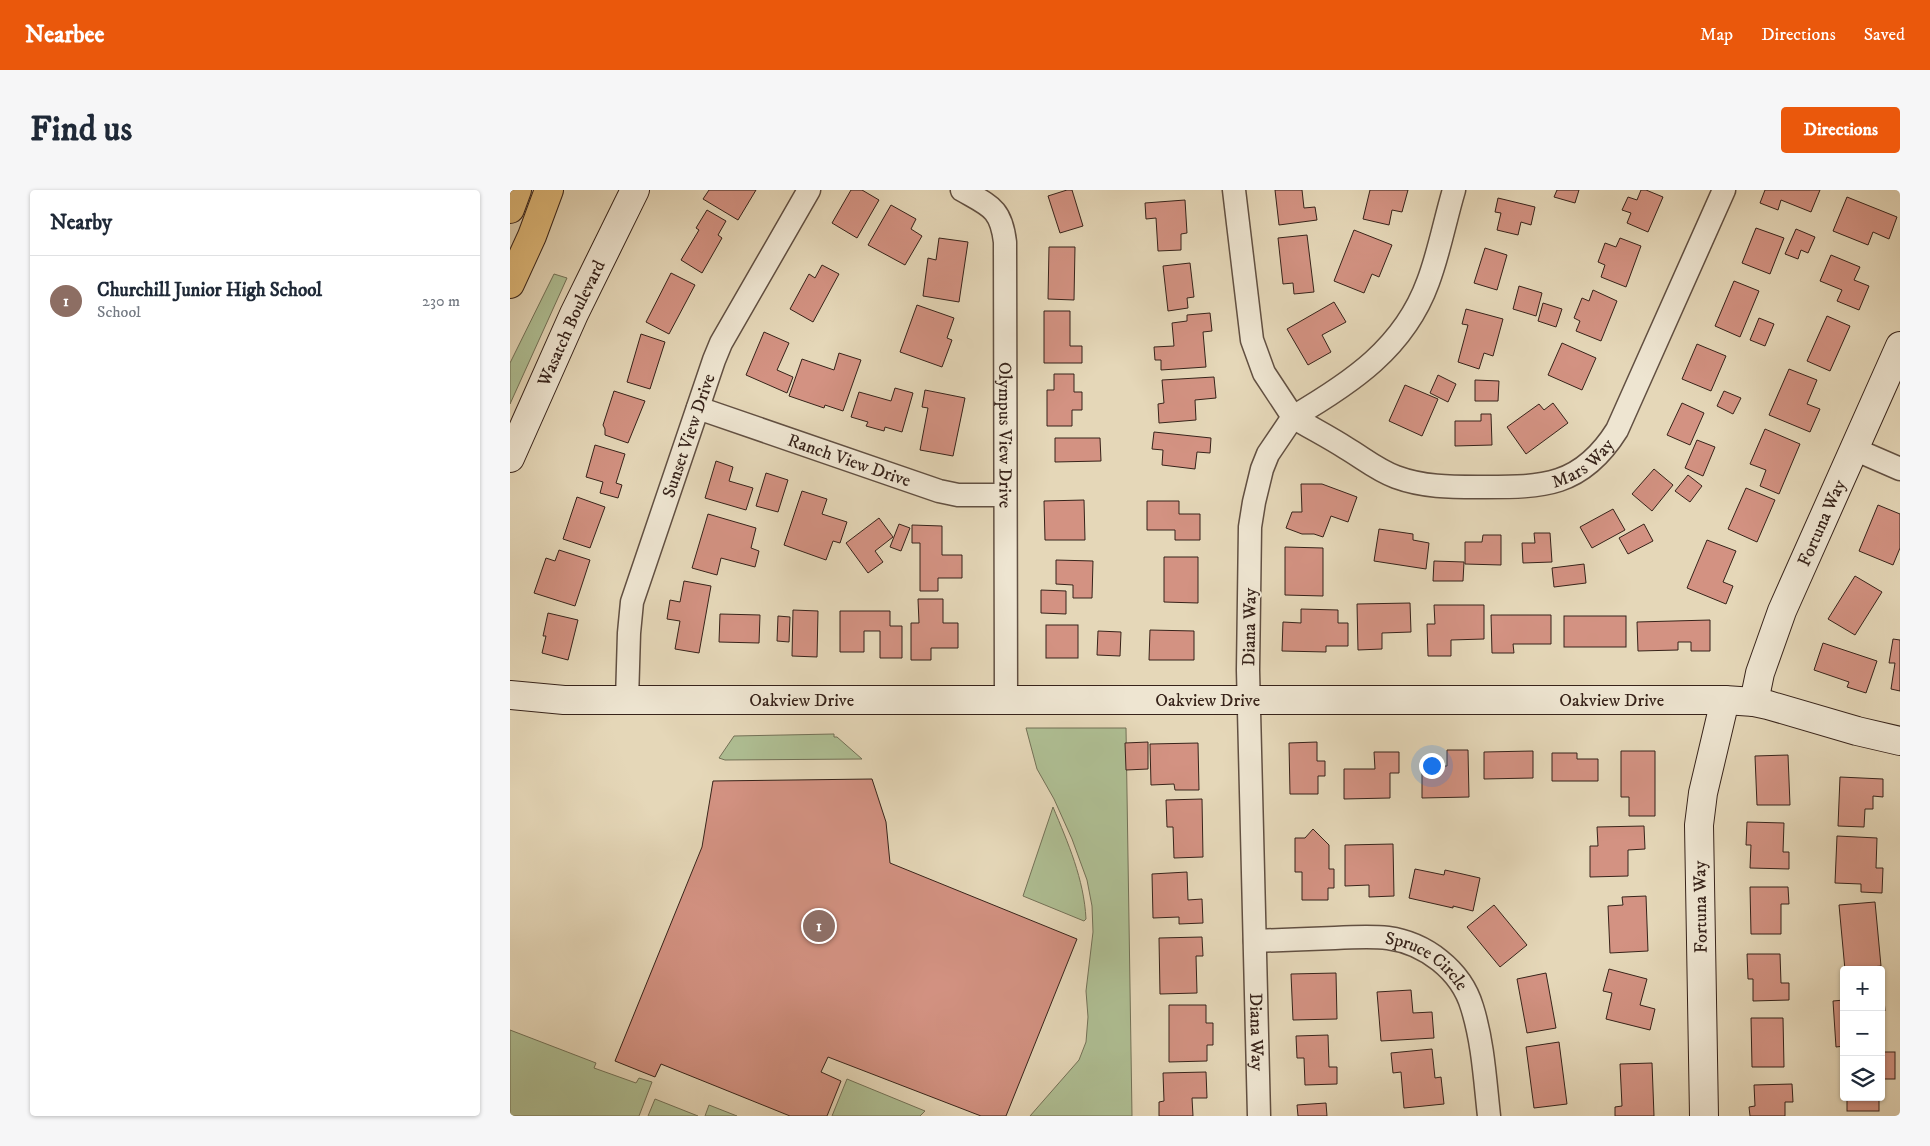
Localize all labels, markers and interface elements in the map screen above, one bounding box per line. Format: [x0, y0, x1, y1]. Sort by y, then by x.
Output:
text: Nearbee [25, 20, 104, 50]
text: Map [1700, 24, 1733, 46]
text: Directions [1761, 24, 1836, 46]
text: Saved [1864, 24, 1905, 46]
button: Directions [1781, 107, 1900, 153]
text: Find us [30, 108, 132, 152]
text: Nearby [50, 210, 112, 236]
street label: Wasatch Boulevard [533, 257, 611, 391]
text: Churchill Junior High School [97, 279, 322, 302]
text: 1 [63, 291, 69, 311]
text: 230 m [422, 291, 460, 311]
text: School [97, 302, 141, 322]
street label: Olympus View Drive [993, 362, 1016, 508]
street label: Sunset View Drive [658, 371, 721, 501]
street label: Ranch View Drive [784, 430, 913, 492]
street label: Mars Way [1549, 434, 1620, 494]
street label: Fortuna Way [1793, 476, 1851, 570]
street label: Diana Way [1238, 587, 1262, 666]
street label: Oakview Drive [749, 690, 854, 712]
street label: Oakview Drive [1155, 690, 1260, 712]
street label: Oakview Drive [1559, 690, 1664, 712]
your location [1419, 753, 1445, 779]
street label: Fortuna Way [1689, 860, 1713, 954]
pin: 1 [803, 907, 835, 945]
street label: Spruce Circle [1384, 928, 1472, 995]
map controls [1840, 966, 1885, 1101]
button: + [1840, 966, 1885, 1011]
street label: Diana Way [1244, 993, 1268, 1072]
button: − [1840, 1011, 1885, 1056]
button: layers [1840, 1056, 1885, 1101]

